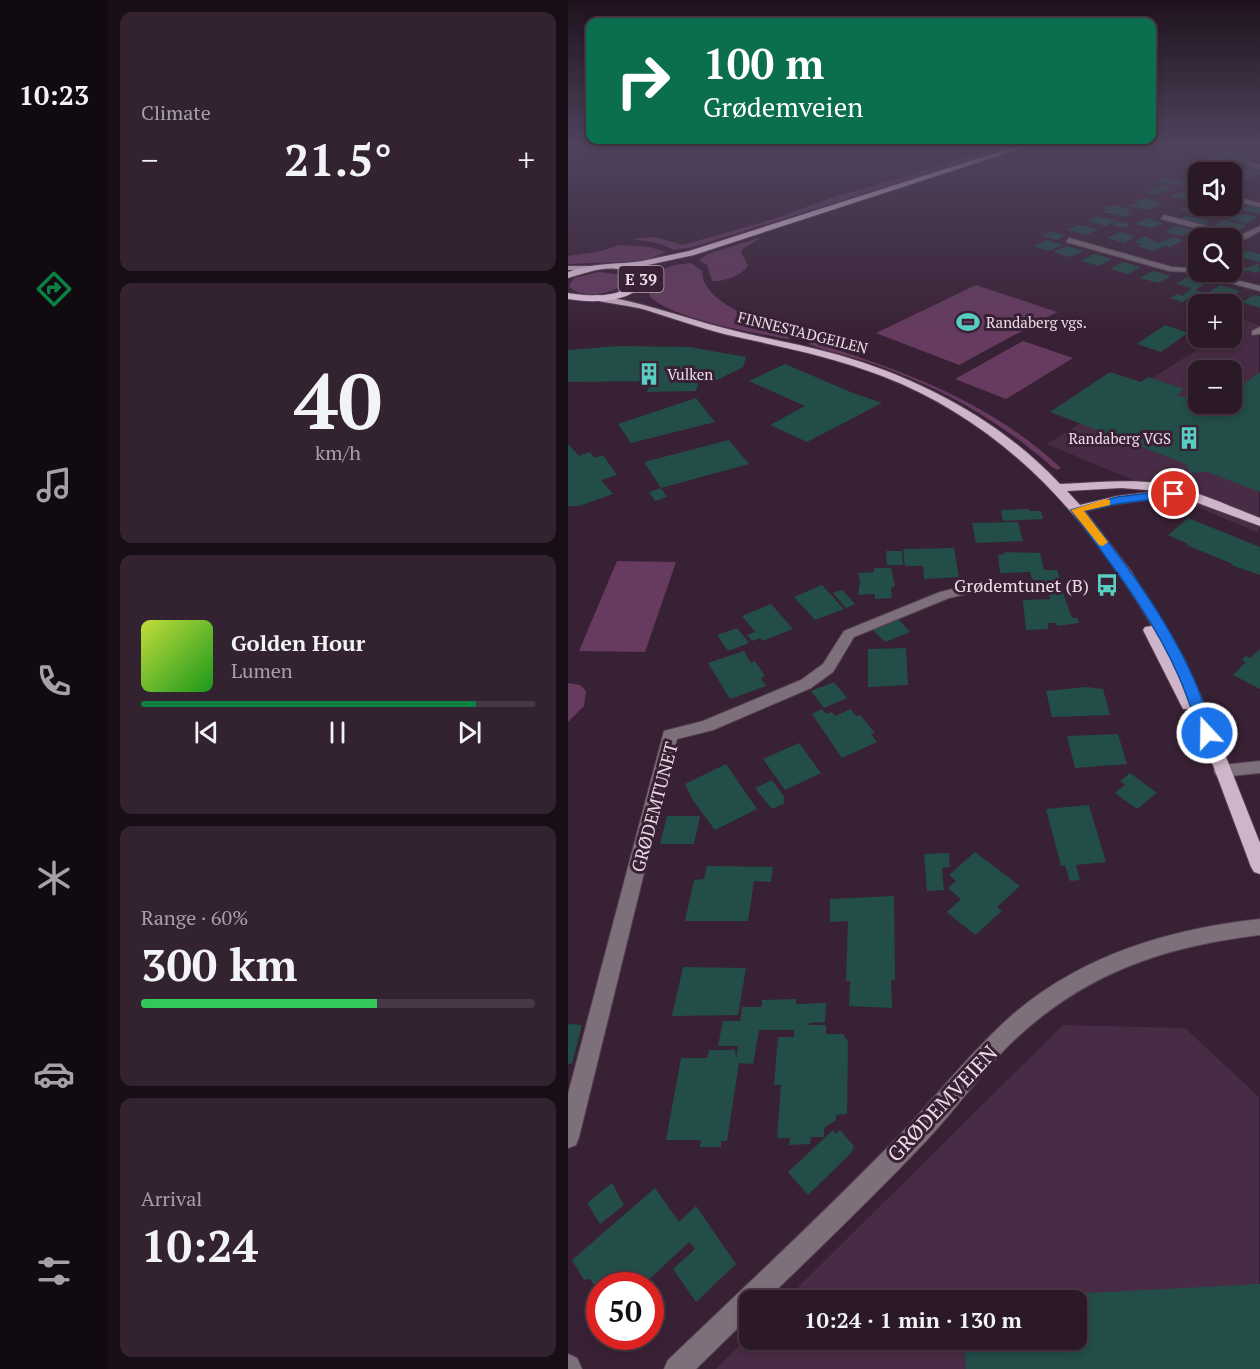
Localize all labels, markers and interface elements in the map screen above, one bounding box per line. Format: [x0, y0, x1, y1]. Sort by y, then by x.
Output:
text: 100 m [703, 35, 824, 91]
icon: right [604, 42, 682, 120]
text: 10:23 [19, 77, 89, 113]
text: Grødemveien [703, 89, 863, 125]
text: Climate [141, 99, 211, 126]
text: 21.5° [284, 129, 392, 189]
text: − [141, 138, 159, 181]
text: + [517, 138, 535, 181]
map controls [1188, 162, 1242, 414]
button: sound [1188, 162, 1242, 216]
button: search [1188, 228, 1242, 282]
road number: E 39 [618, 266, 664, 292]
icon: directions [33, 268, 75, 310]
button: + [1188, 294, 1242, 348]
street label: FINNESTADGEILEN [736, 306, 870, 358]
sports icon: Randaberg vgs. [955, 309, 981, 335]
place label: Randaberg vgs. [986, 312, 1087, 332]
text: 40 [294, 348, 382, 451]
button: − [1188, 360, 1242, 414]
building icon: Vulken [636, 361, 662, 387]
place label: Vulken [667, 364, 713, 384]
building icon: Randaberg VGS [1176, 425, 1202, 451]
place label: Randaberg VGS [1068, 428, 1171, 448]
text: km/h [315, 439, 361, 466]
icon: music [33, 464, 75, 506]
pin [1148, 468, 1199, 519]
icon: arrive [1157, 477, 1190, 510]
bus stop icon: Grødemtunet (B) [1094, 572, 1120, 598]
place label: Grødemtunet (B) [954, 573, 1089, 597]
text: Golden Hour [231, 628, 365, 657]
text: Lumen [231, 657, 293, 684]
icon: phone [33, 660, 75, 702]
position arrow [1175, 701, 1239, 765]
icon: previous [190, 716, 223, 749]
icon: pause [321, 716, 354, 749]
icon: next [453, 716, 486, 749]
street label: GRØDEMTUNET [625, 739, 683, 875]
icon: climate [33, 857, 75, 899]
text: Range · 60% [141, 904, 248, 931]
text: 300 km [141, 934, 297, 994]
street label: GRØDEMVEIEN [881, 1039, 1003, 1167]
icon: car [33, 1053, 75, 1095]
text: Arrival [141, 1185, 202, 1212]
text: 10:24 [141, 1215, 258, 1275]
icon: filters [33, 1250, 75, 1292]
speed limit sign: 50 [586, 1272, 664, 1350]
text: 10:24 · 1 min · 130 m [804, 1305, 1022, 1334]

